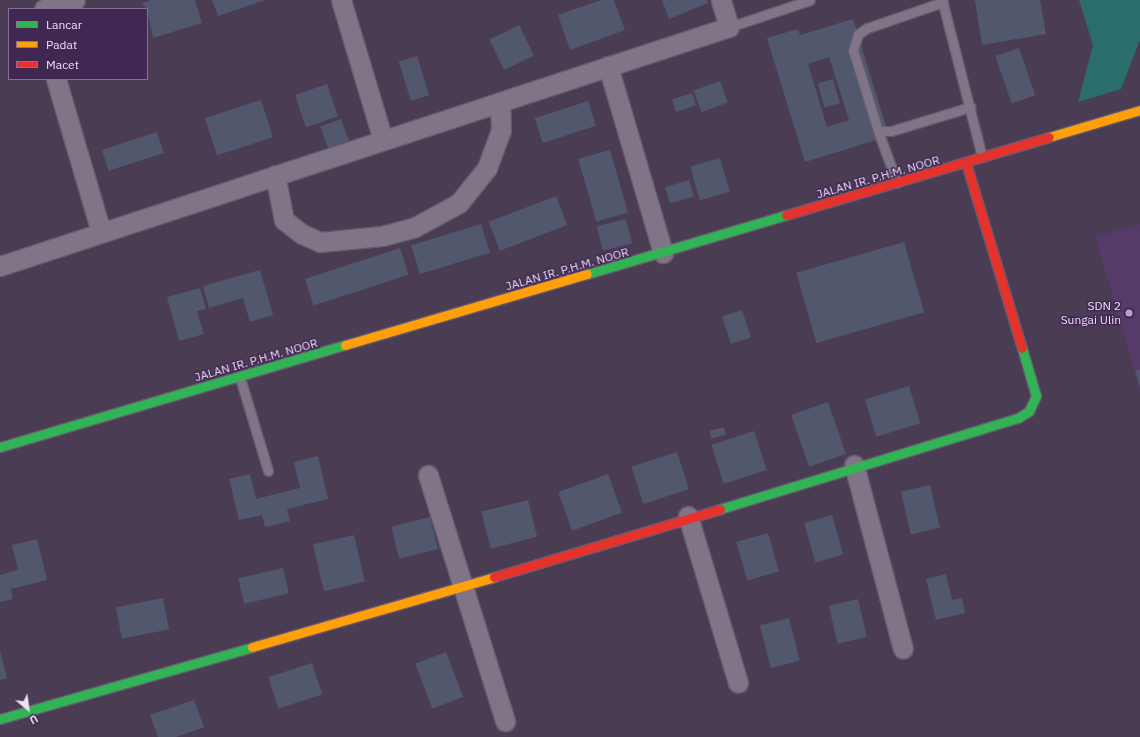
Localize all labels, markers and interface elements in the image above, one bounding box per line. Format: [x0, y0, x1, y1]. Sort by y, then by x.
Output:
legend [8, 8, 148, 80]
text: Lancar [46, 17, 82, 32]
text: Padat [46, 37, 77, 52]
text: Macet [46, 57, 79, 72]
street label: JALAN IR. P.H.M. NOOR [815, 152, 941, 202]
street label: JALAN IR. P.H.M. NOOR [504, 244, 630, 294]
place label: SDN 2 Sungai Ulin [1061, 299, 1121, 327]
marker: SDN 2 Sungai Ulin [1124, 308, 1134, 318]
street label: JALAN IR. P.H.M. NOOR [193, 335, 319, 385]
north arrow [8, 689, 48, 729]
text: U [27, 712, 41, 727]

